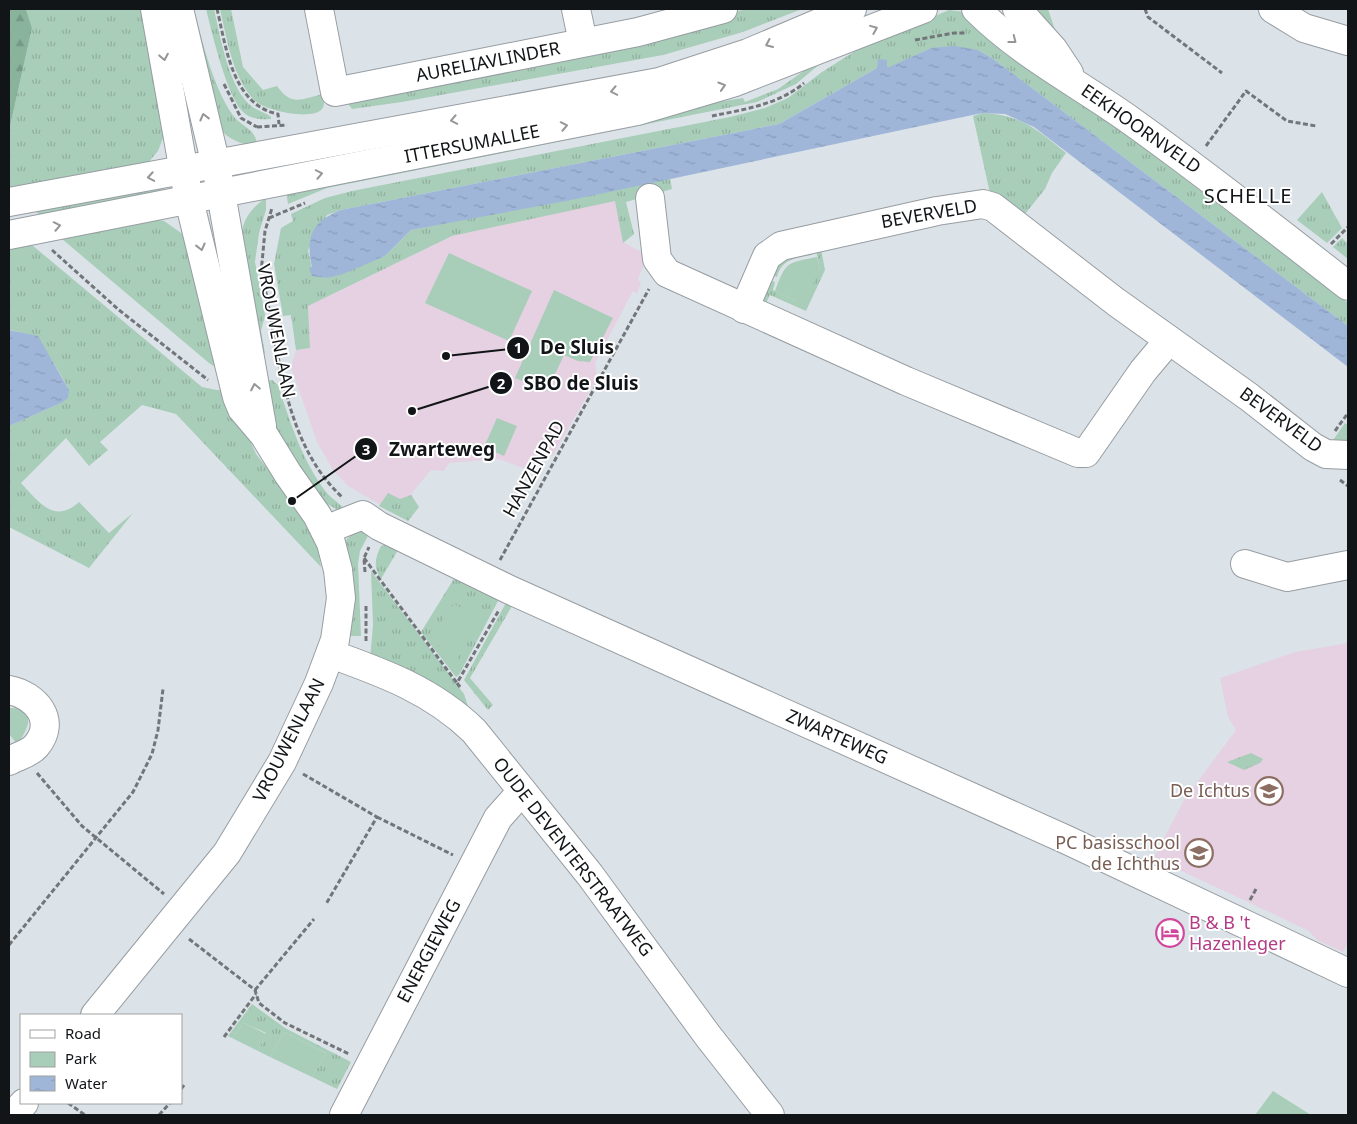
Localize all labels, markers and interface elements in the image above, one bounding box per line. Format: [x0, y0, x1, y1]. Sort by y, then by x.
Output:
one-way arrow [869, 25, 878, 35]
one-way arrow [1007, 34, 1017, 43]
street label: AURELIAVLINDER [414, 35, 562, 87]
one-way arrow [765, 37, 774, 48]
one-way arrow [158, 52, 168, 61]
street label: EEKHOORNVELD [1077, 78, 1206, 178]
one-way arrow [717, 82, 725, 92]
one-way arrow [609, 85, 618, 95]
one-way arrow [199, 113, 210, 122]
one-way arrow [450, 114, 458, 125]
street label: ITTERSUMALLEE [402, 118, 542, 168]
one-way arrow [560, 121, 569, 132]
one-way arrow [315, 169, 324, 180]
one-way arrow [146, 171, 155, 181]
district label: SCHELLE [1204, 182, 1292, 209]
street label: BEVERVELD [879, 193, 979, 233]
one-way arrow [52, 221, 61, 232]
one-way arrow [195, 243, 205, 251]
street label: VROUWENLAAN [252, 262, 302, 400]
callout: De Sluis [505, 331, 624, 365]
text: De Sluis [540, 334, 614, 360]
text: 1 [514, 337, 522, 357]
callout: SBO de Sluis [488, 366, 648, 400]
text: SBO de Sluis [523, 370, 639, 396]
text: 2 [497, 373, 506, 393]
street label: BEVERVELD [1235, 381, 1328, 457]
one-way arrow [250, 382, 260, 391]
street label: HANZENPAD [497, 416, 570, 521]
callout: Zwarteweg [354, 432, 504, 466]
text: Zwarteweg [389, 436, 495, 462]
text: 3 [362, 439, 370, 459]
street label: VROUWENLAAN [247, 674, 330, 805]
street label: ZWARTEWEG [783, 703, 892, 769]
street label: OUDE DEVENTERSTRAATWEG [488, 752, 659, 961]
school or university icon: De Ichtus [1254, 776, 1284, 806]
place label: De Ichtus [1170, 778, 1250, 802]
place label: PC basisschool de Ichthus [1055, 830, 1180, 875]
school or university icon: PC basisschool de Ichthus [1184, 838, 1214, 868]
street label: ENERGIEWEG [391, 895, 465, 1006]
place label: B & B 't Hazenleger [1189, 910, 1286, 955]
hotel icon: B & B 't Hazenleger [1155, 918, 1185, 948]
legend [20, 1014, 182, 1104]
text: Road [65, 1023, 101, 1043]
text: Park [65, 1048, 97, 1068]
text: Water [65, 1073, 107, 1093]

